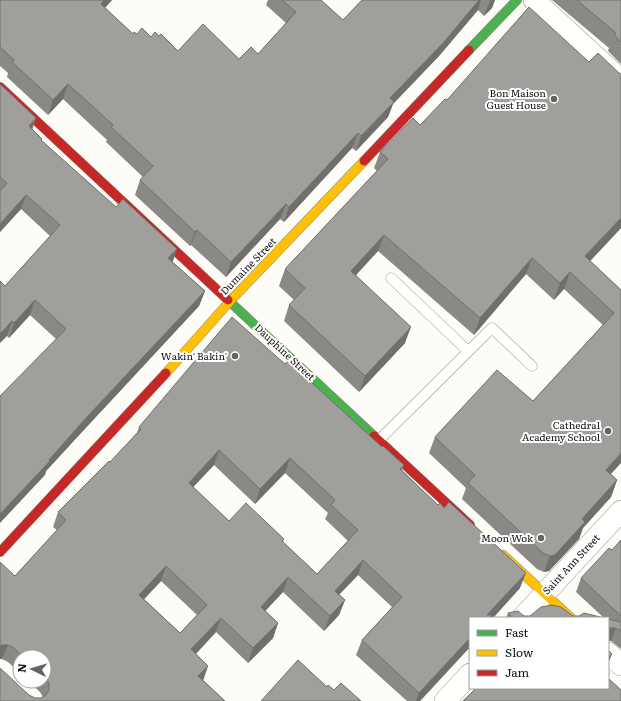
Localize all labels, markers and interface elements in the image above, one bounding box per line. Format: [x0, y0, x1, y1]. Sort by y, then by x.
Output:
place label: Bon Maison Guest House [487, 85, 546, 112]
marker: Bon Maison Guest House [549, 94, 559, 104]
street label: Dumaine Street [216, 234, 279, 298]
street label: Dauphine Street [252, 320, 319, 384]
place label: Wakin' Bakin' [161, 348, 227, 363]
marker: Wakin' Bakin' [230, 351, 240, 361]
place label: Cathedral Academy School [522, 417, 601, 444]
marker: Cathedral Academy School [603, 426, 613, 436]
place label: Moon Wok [481, 530, 534, 545]
street label: Saint Ann Street [539, 530, 603, 597]
marker: Moon Wok [536, 533, 546, 543]
legend [469, 617, 609, 689]
text: Fast [505, 623, 529, 641]
text: Slow [505, 643, 534, 661]
north arrow [12, 649, 52, 689]
text: N [13, 663, 29, 673]
text: Jam [505, 663, 530, 681]

